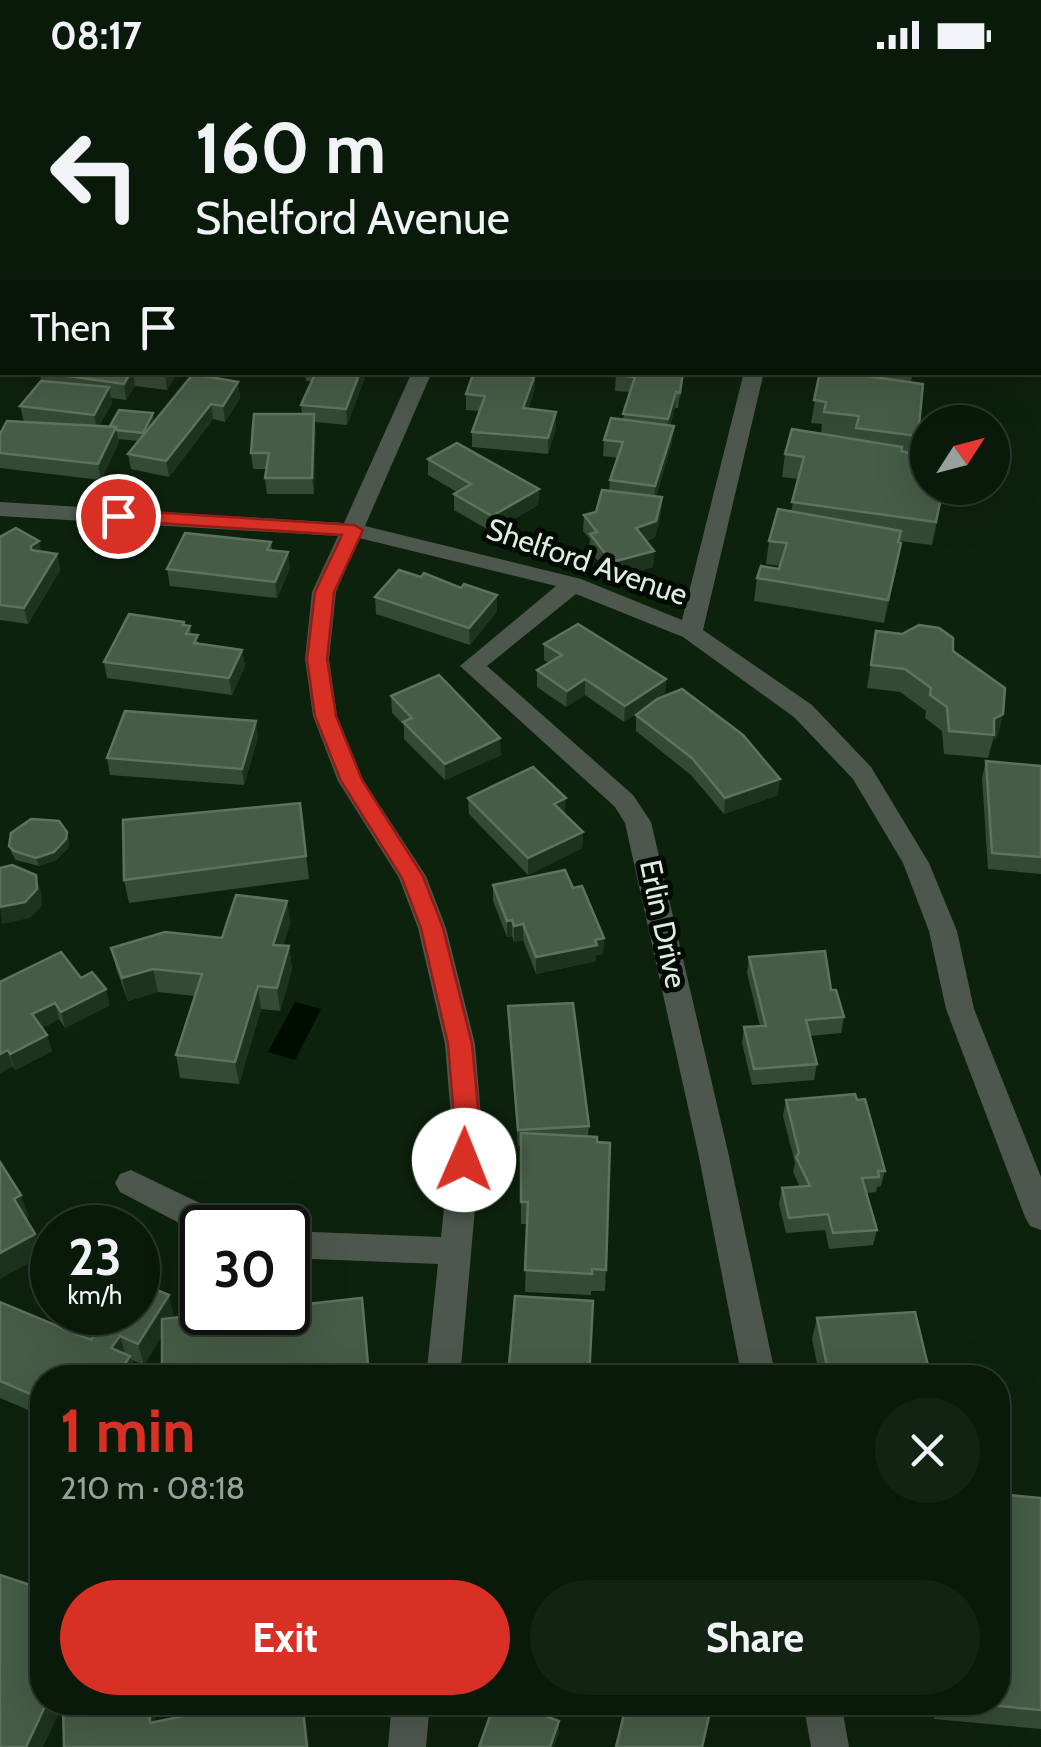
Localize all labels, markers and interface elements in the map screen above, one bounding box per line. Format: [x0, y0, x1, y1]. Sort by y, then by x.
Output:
text: 08:17 [50, 12, 142, 59]
text: 160 m [195, 105, 386, 191]
icon: left [30, 110, 160, 240]
text: Shelford Avenue [195, 191, 510, 245]
icon: arrive [131, 300, 186, 355]
text: Then [30, 304, 111, 351]
north arrow [910, 405, 1010, 505]
map controls [910, 405, 1010, 505]
pin [76, 474, 161, 559]
icon: arrive [91, 489, 146, 544]
street label: Shelford Avenue [482, 510, 692, 613]
street label: Erlin Drive [632, 856, 695, 991]
position arrow [412, 1108, 516, 1212]
speed limit sign: 30 [180, 1205, 310, 1335]
text: 23 [68, 1227, 122, 1288]
text: km/h [68, 1280, 122, 1310]
text: 1 min [60, 1394, 195, 1467]
button: close [875, 1398, 980, 1503]
text: 210 m · 08:18 [60, 1468, 245, 1507]
button: Exit [60, 1580, 510, 1695]
button: Share [530, 1580, 980, 1695]

